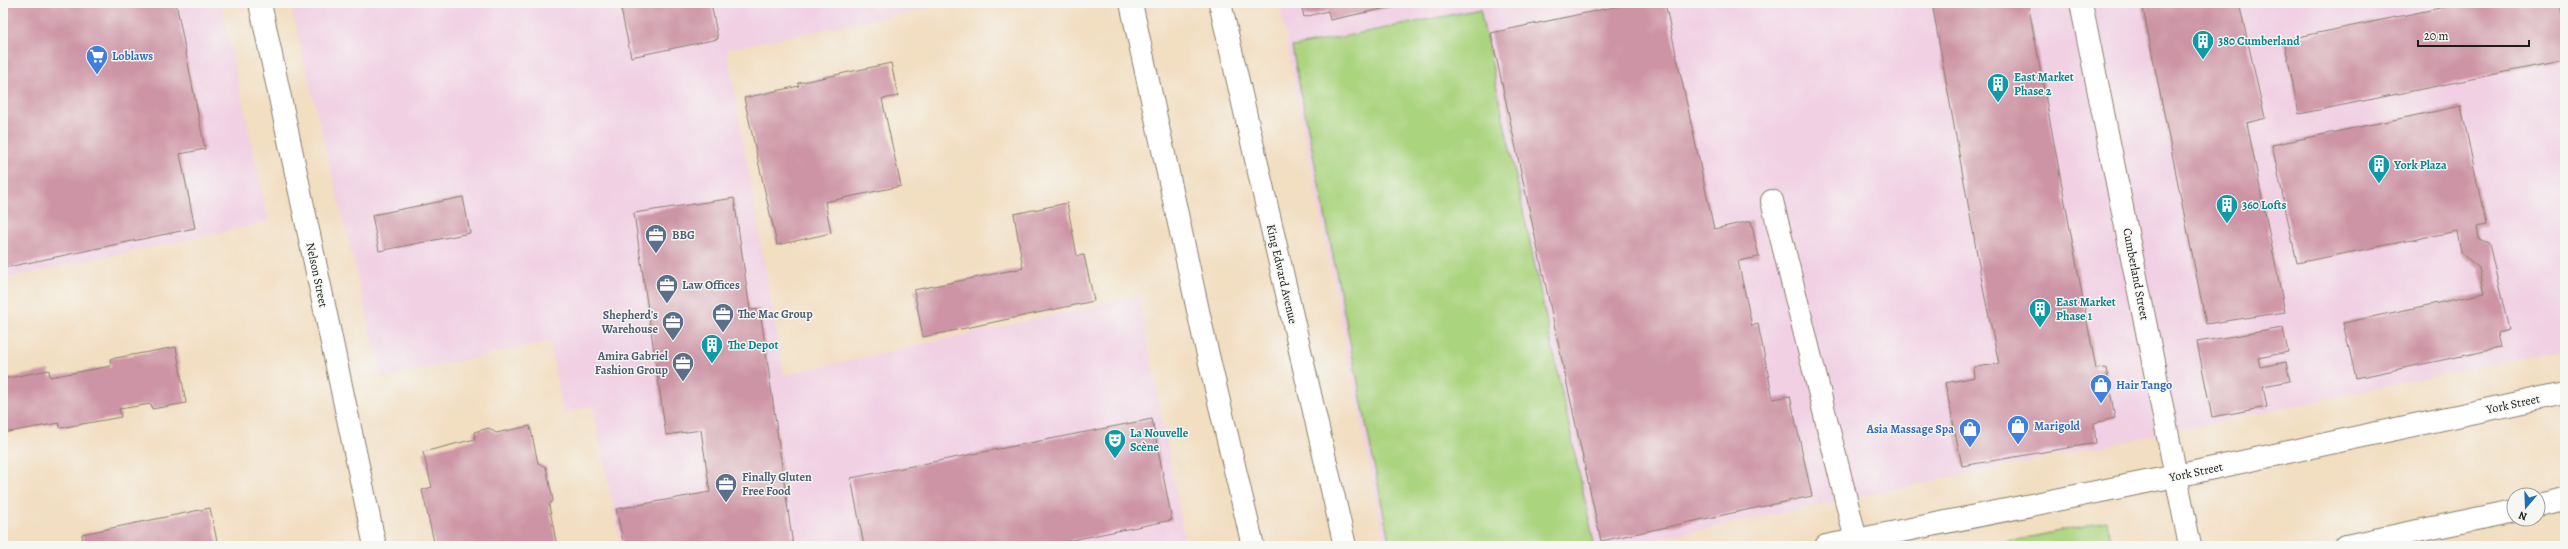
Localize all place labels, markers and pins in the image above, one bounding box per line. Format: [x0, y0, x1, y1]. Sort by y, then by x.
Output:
building icon: 380 Cumberland [2190, 28, 2216, 61]
place label: 380 Cumberland [2218, 33, 2300, 49]
supermarket icon: Loblaws [84, 43, 110, 76]
place label: Loblaws [112, 48, 153, 64]
place label: East Market Phase 2 [2014, 69, 2074, 99]
building icon: East Market Phase 2 [1985, 71, 2011, 104]
building icon: York Plaza [2366, 152, 2392, 185]
place label: York Plaza [2393, 157, 2447, 173]
building icon: 360 Lofts [2214, 192, 2240, 225]
place label: 360 Lofts [2242, 197, 2286, 213]
office icon: BBG [643, 222, 669, 255]
place label: BBG [672, 227, 695, 243]
office icon: Law Offices [654, 272, 680, 305]
place label: Law Offices [682, 277, 740, 293]
place label: East Market Phase 1 [2056, 294, 2116, 324]
building icon: East Market Phase 1 [2027, 296, 2053, 329]
office icon: The Mac Group [710, 301, 736, 334]
place label: The Mac Group [738, 306, 813, 322]
place label: Shepherd's Warehouse [601, 307, 658, 337]
office icon: Shepherd's Warehouse [660, 309, 686, 342]
building icon: The Depot [699, 332, 725, 365]
place label: The Depot [728, 337, 778, 353]
place label: Amira Gabriel Fashion Group [595, 348, 669, 378]
office icon: Amira Gabriel Fashion Group [670, 350, 696, 383]
shop icon: Hair Tango [2088, 372, 2114, 405]
place label: Hair Tango [2116, 377, 2172, 393]
shop icon: Marigold [2005, 413, 2031, 446]
shop icon: Asia Massage Spa [1957, 416, 1983, 449]
place label: Marigold [2034, 418, 2081, 434]
place label: Asia Massage Spa [1865, 421, 1954, 437]
place label: La Nouvelle Scène [1130, 425, 1189, 455]
theatre icon: La Nouvelle Scène [1102, 427, 1128, 460]
place label: Finally Gluten Free Food [742, 469, 812, 499]
office icon: Finally Gluten Free Food [713, 471, 739, 504]

